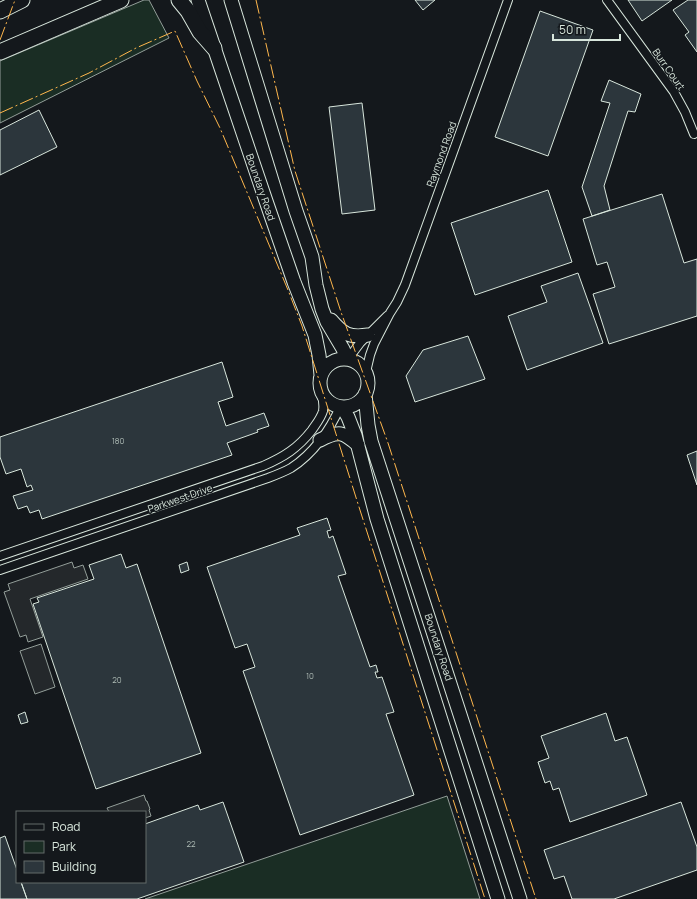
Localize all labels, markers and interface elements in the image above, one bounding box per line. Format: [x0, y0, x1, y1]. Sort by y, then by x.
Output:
scale bar [553, 16, 620, 42]
text: 50 m [559, 21, 586, 38]
street label: Burr Court [650, 45, 688, 93]
street label: Raymond Road [423, 119, 459, 189]
street label: Boundary Road [243, 152, 279, 222]
house number: 180 [112, 435, 124, 446]
street label: Parkwest Drive [146, 480, 215, 516]
street label: Boundary Road [422, 612, 456, 682]
house number: 10 [306, 670, 314, 681]
house number: 20 [112, 674, 122, 685]
legend [16, 811, 146, 883]
text: Road [52, 818, 80, 835]
text: Park [52, 838, 77, 855]
house number: 22 [186, 838, 196, 849]
text: Building [52, 858, 96, 875]

